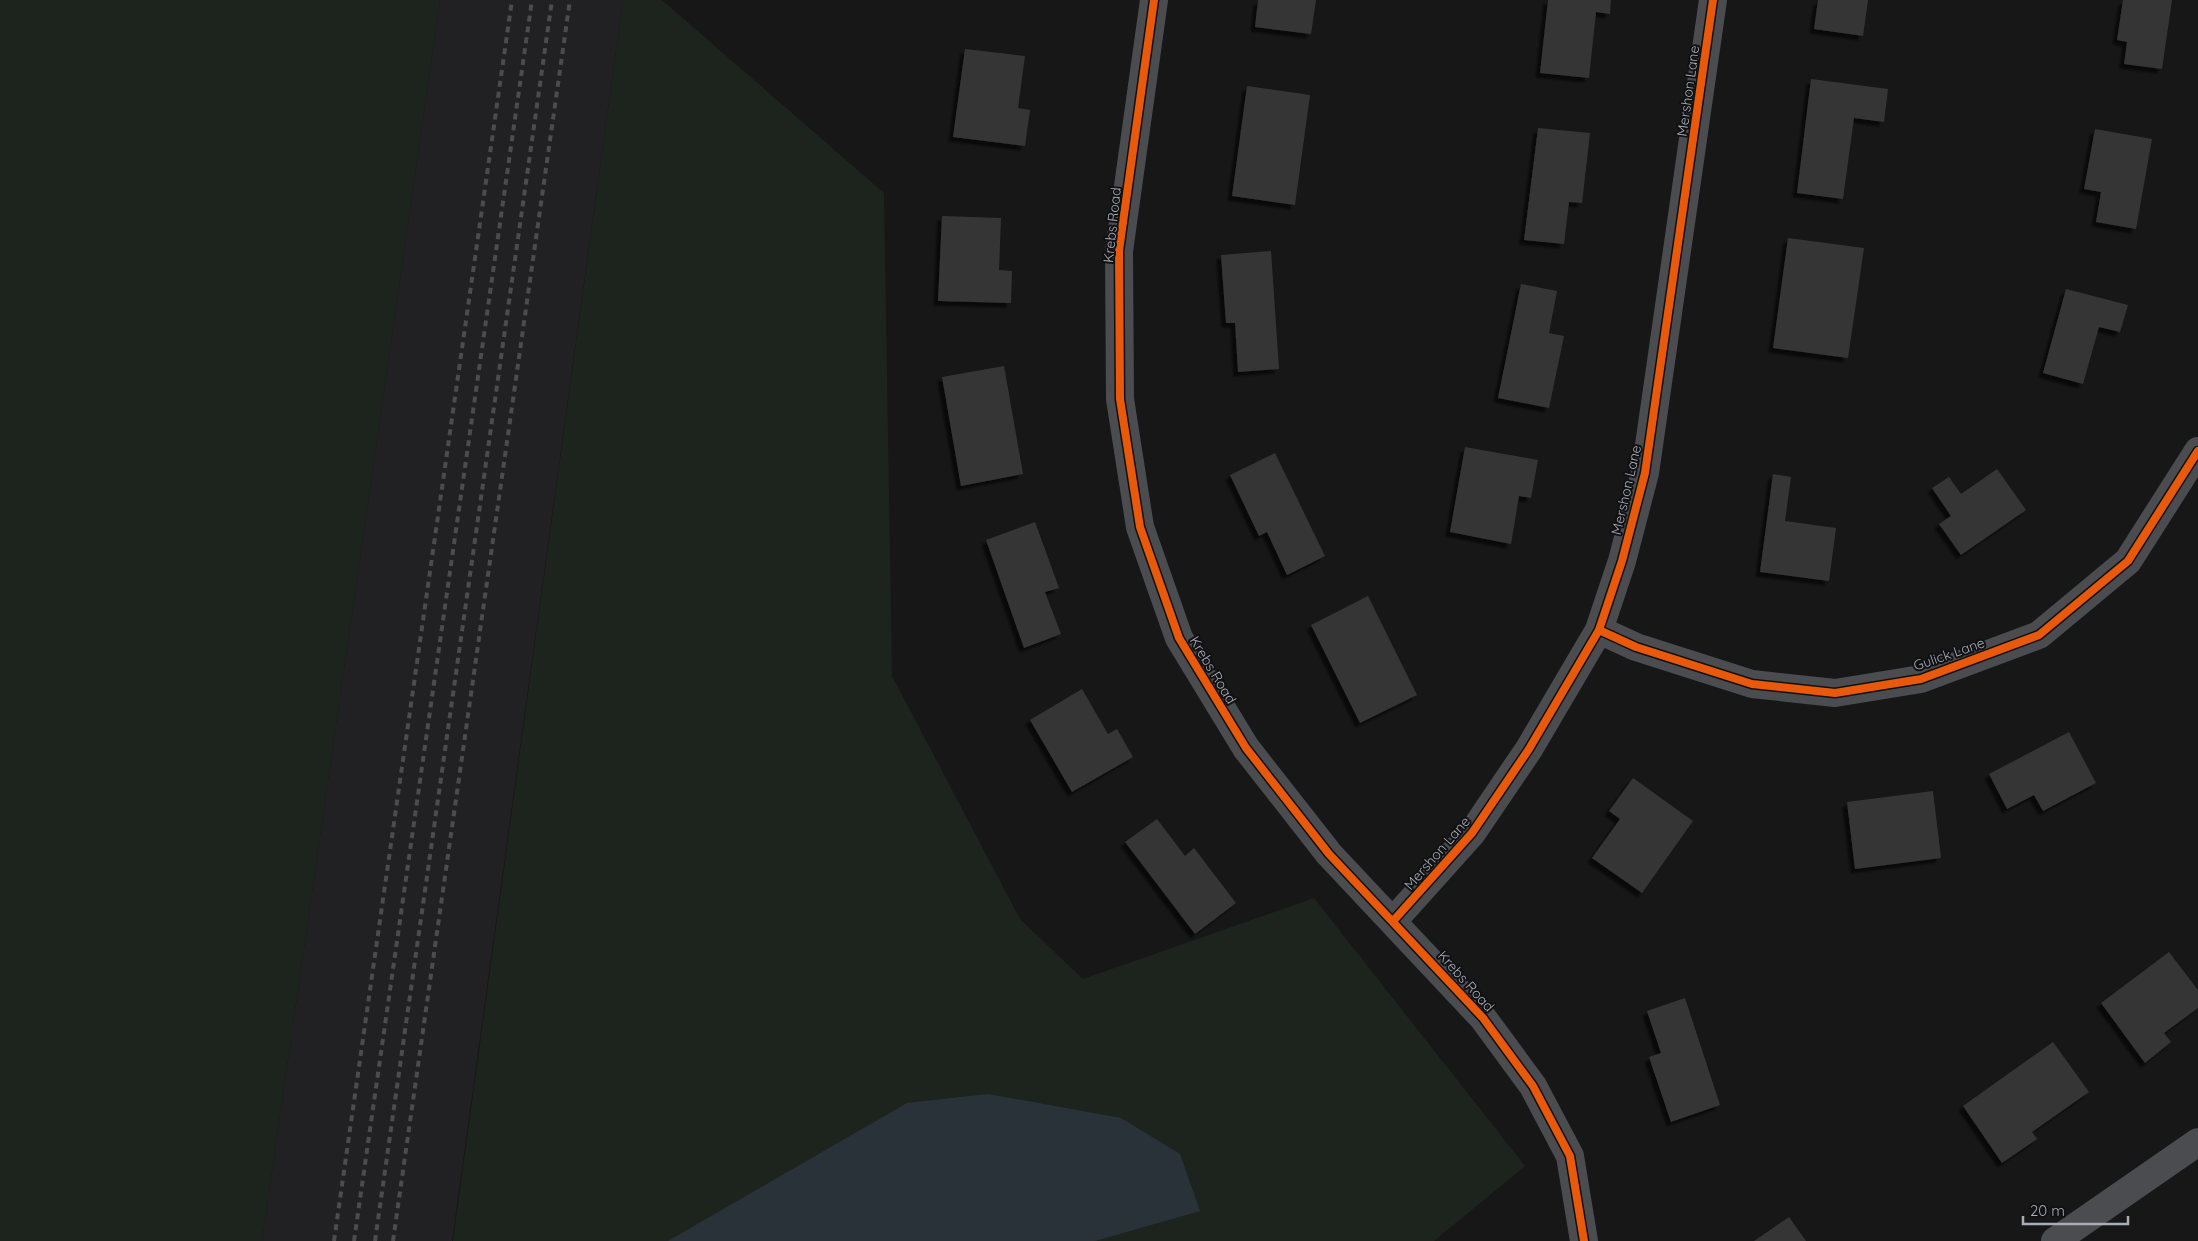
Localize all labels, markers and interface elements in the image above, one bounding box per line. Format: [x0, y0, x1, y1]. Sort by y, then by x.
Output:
street label: Mershon Lane [1673, 44, 1703, 138]
street label: Krebs Road [1099, 186, 1125, 264]
street label: Mershon Lane [1607, 443, 1645, 537]
street label: Krebs Road [1186, 633, 1240, 707]
street label: Gulick Lane [1911, 633, 1987, 675]
street label: Mershon Lane [1400, 812, 1474, 894]
street label: Krebs Road [1434, 947, 1498, 1015]
scale bar [2023, 1194, 2128, 1226]
text: 20 m [2030, 1201, 2065, 1220]

